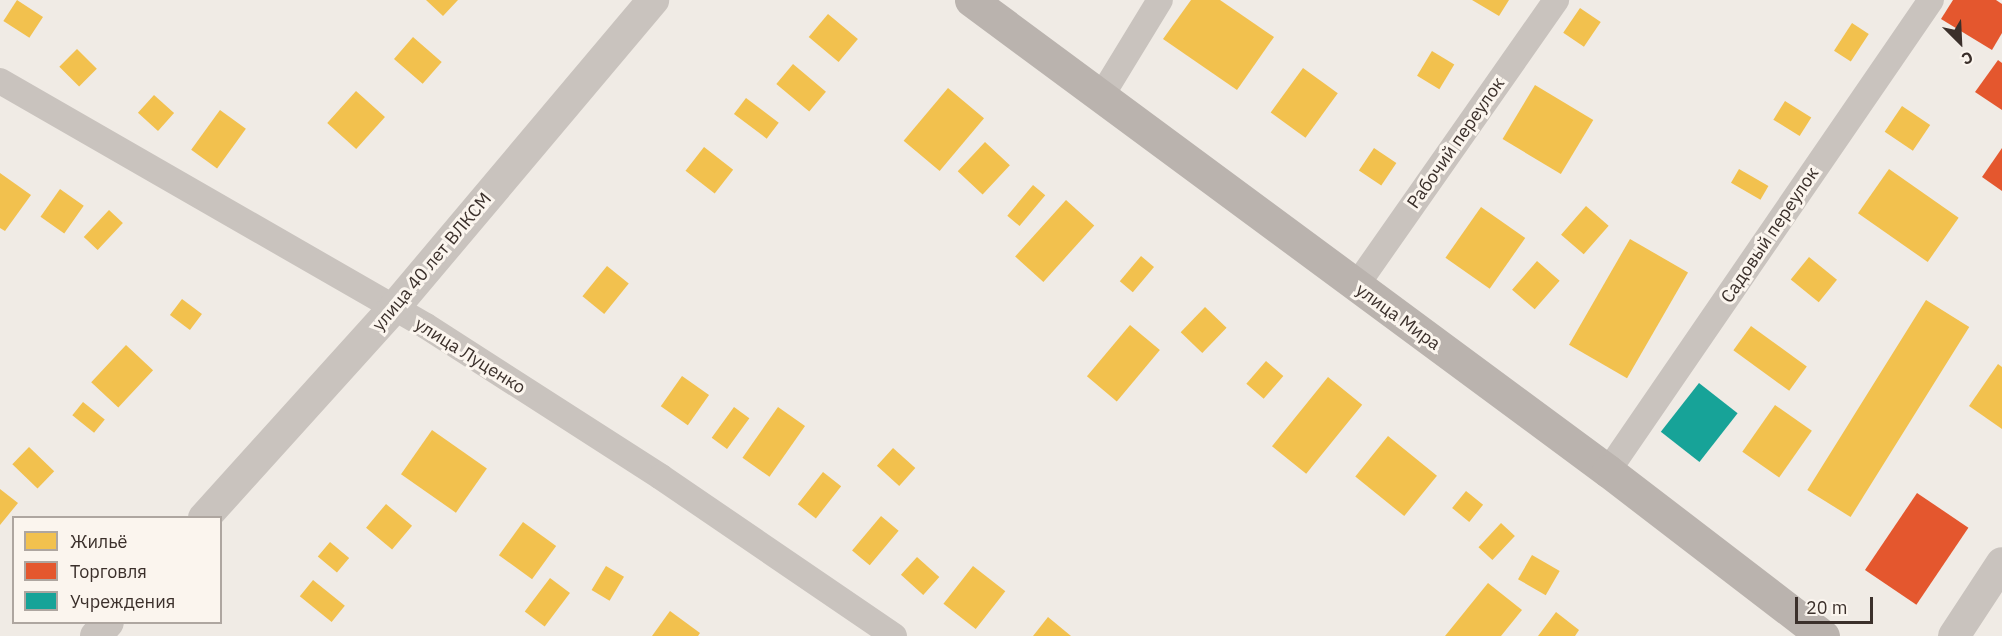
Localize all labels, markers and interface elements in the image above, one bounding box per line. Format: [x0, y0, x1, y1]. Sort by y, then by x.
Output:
north arrow [1930, 12, 1990, 72]
text: С [1959, 47, 1976, 70]
street label: Рабочий переулок [1403, 73, 1509, 213]
street label: Садовый переулок [1717, 163, 1823, 307]
street label: улица 40 лет ВЛКСМ [368, 189, 496, 335]
street label: улица Мира [1351, 279, 1445, 355]
street label: улица Луценко [411, 313, 529, 399]
legend [12, 516, 222, 624]
text: Жильё [70, 530, 127, 553]
text: Торговля [70, 560, 147, 583]
scale bar [1798, 585, 1876, 623]
text: Учреждения [70, 590, 175, 613]
text: 20 m [1806, 596, 1848, 619]

